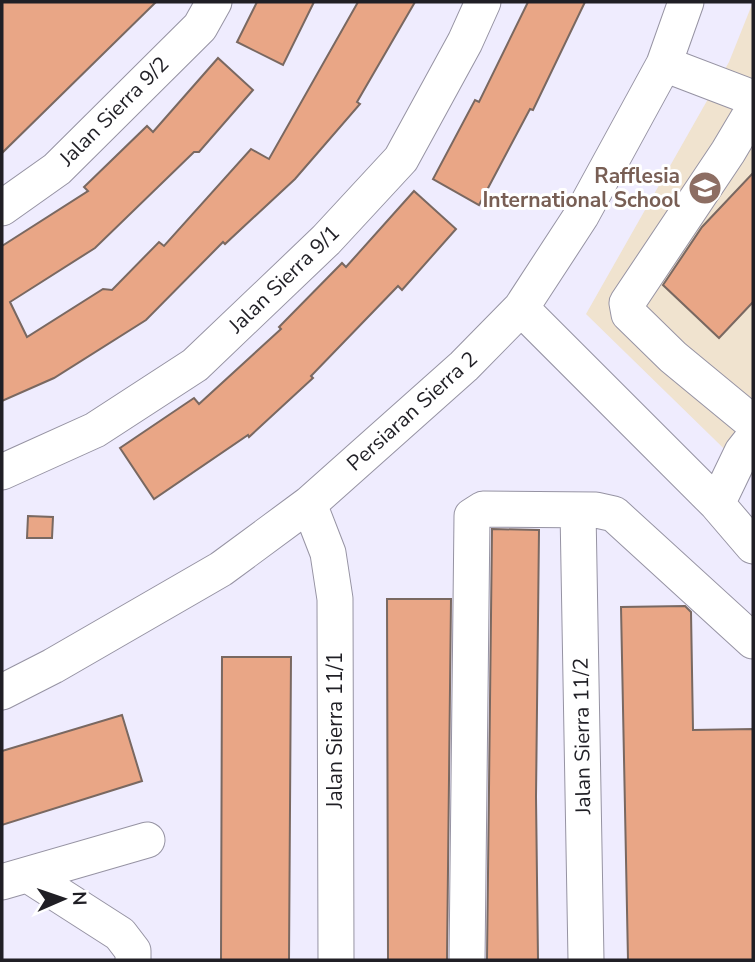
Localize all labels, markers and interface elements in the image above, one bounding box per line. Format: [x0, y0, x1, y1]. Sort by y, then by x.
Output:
street label: Jalan Sierra 9/2 [52, 50, 175, 173]
place label: Rafflesia International School [482, 162, 680, 214]
school or university icon: Rafflesia International School [686, 169, 724, 207]
street label: Jalan Sierra 9/1 [222, 219, 346, 340]
street label: Persiaran Sierra 2 [341, 345, 483, 477]
street label: Jalan Sierra 11/1 [321, 652, 349, 809]
street label: Jalan Sierra 11/2 [567, 657, 597, 816]
north arrow [28, 864, 98, 934]
text: N [66, 891, 92, 906]

